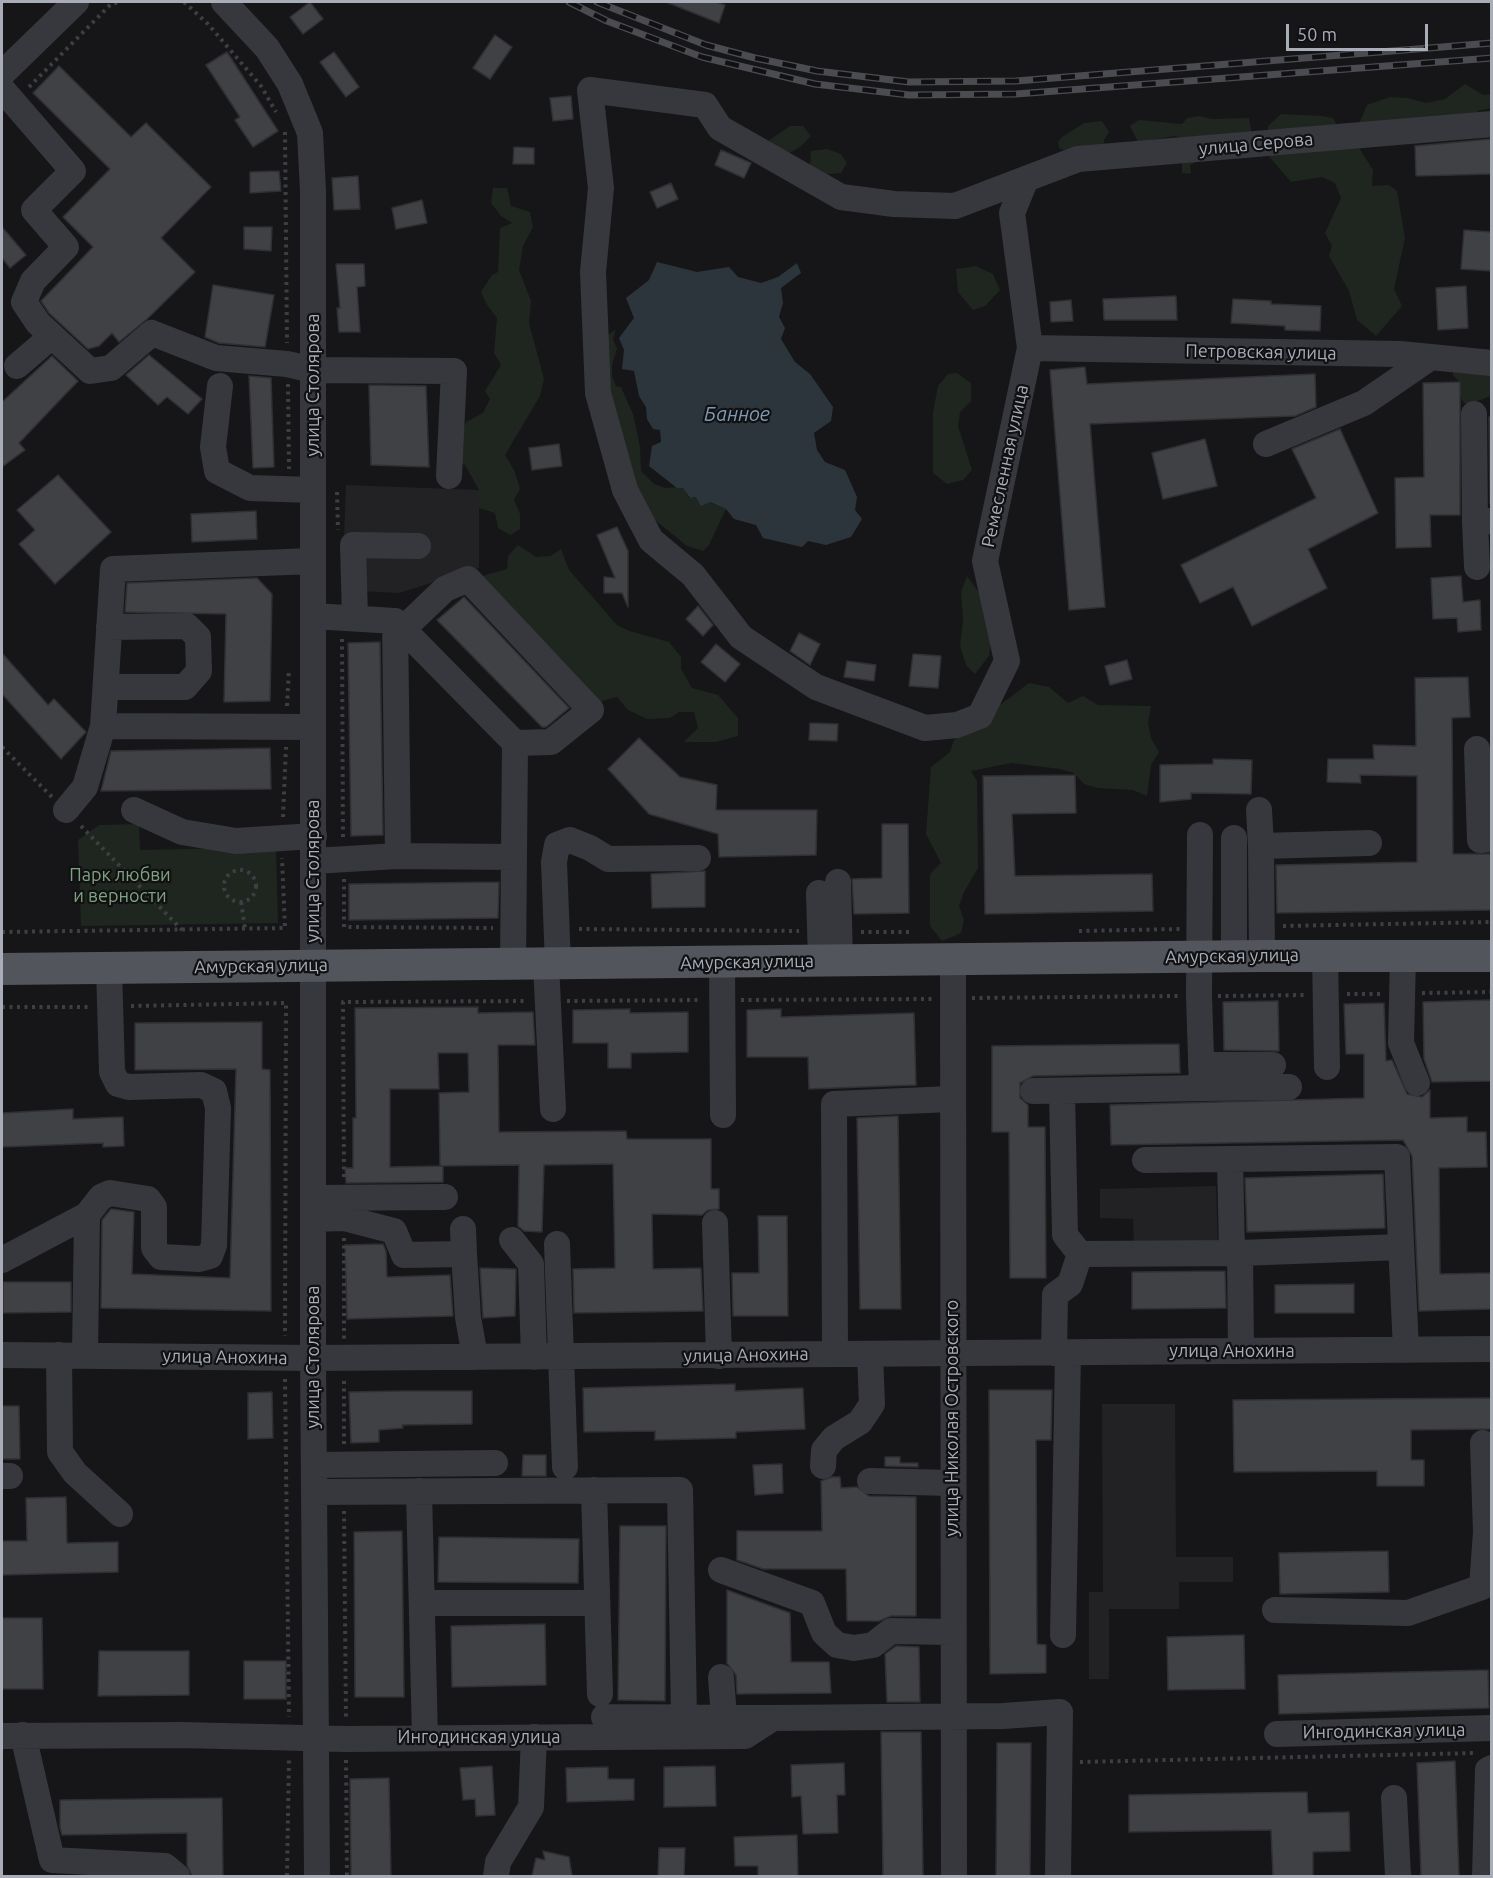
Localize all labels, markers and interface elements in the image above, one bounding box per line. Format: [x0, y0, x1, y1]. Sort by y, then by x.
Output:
scale bar [1289, 12, 1432, 50]
text: 50 m [1297, 24, 1337, 44]
street label: улица Серова [1198, 128, 1314, 160]
street label: улица Столярова [302, 313, 324, 457]
street label: Петровская улица [1185, 340, 1337, 364]
street label: Ремесленная улица [977, 383, 1033, 549]
water label: Банное [704, 402, 770, 426]
street label: улица Столярова [302, 799, 324, 943]
park label: Парк любви и верности [69, 864, 171, 906]
street label: Амурская улица [1165, 944, 1299, 968]
street label: Амурская улица [680, 950, 814, 974]
street label: Амурская улица [194, 954, 328, 978]
street label: улица Столярова [302, 1285, 324, 1429]
street label: улица Николая Островского [941, 1300, 963, 1536]
street label: улица Анохина [1169, 1340, 1295, 1362]
street label: улица Анохина [683, 1343, 809, 1367]
street label: улица Анохина [162, 1345, 288, 1369]
street label: Ингодинская улица [1302, 1719, 1466, 1743]
street label: Ингодинская улица [398, 1726, 560, 1748]

